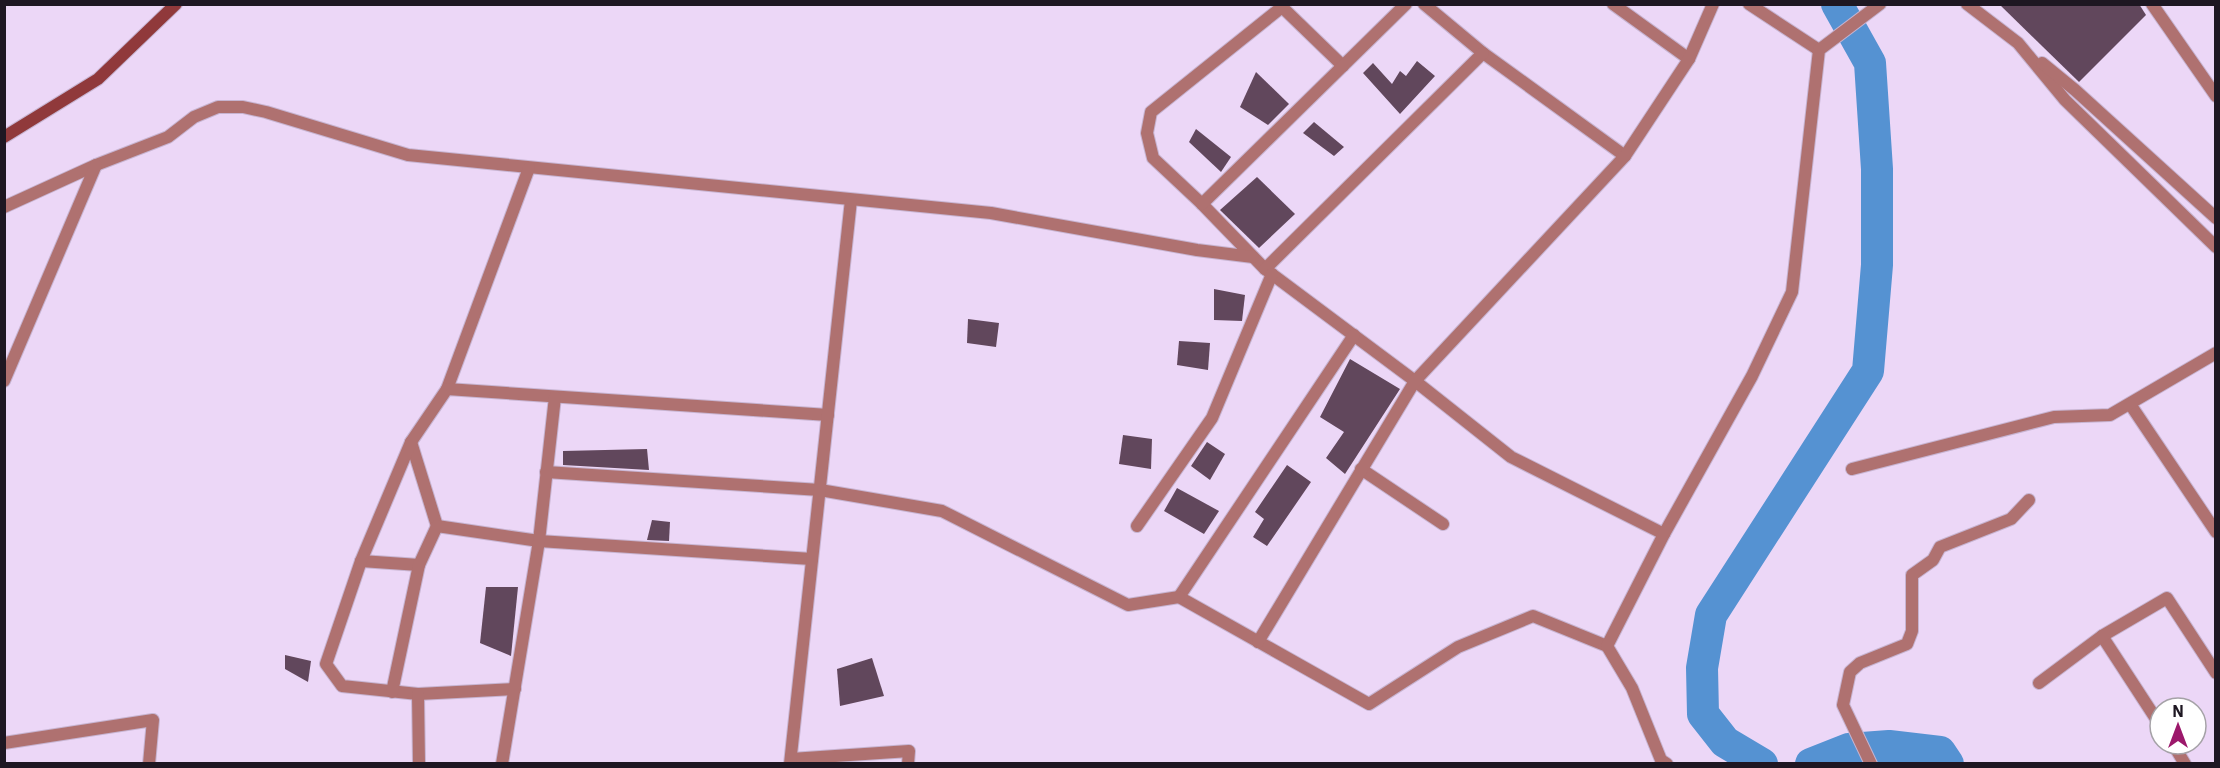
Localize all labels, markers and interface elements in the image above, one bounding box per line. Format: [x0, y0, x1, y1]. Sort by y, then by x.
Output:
north arrow [2148, 696, 2208, 756]
text: N [2172, 701, 2184, 721]

